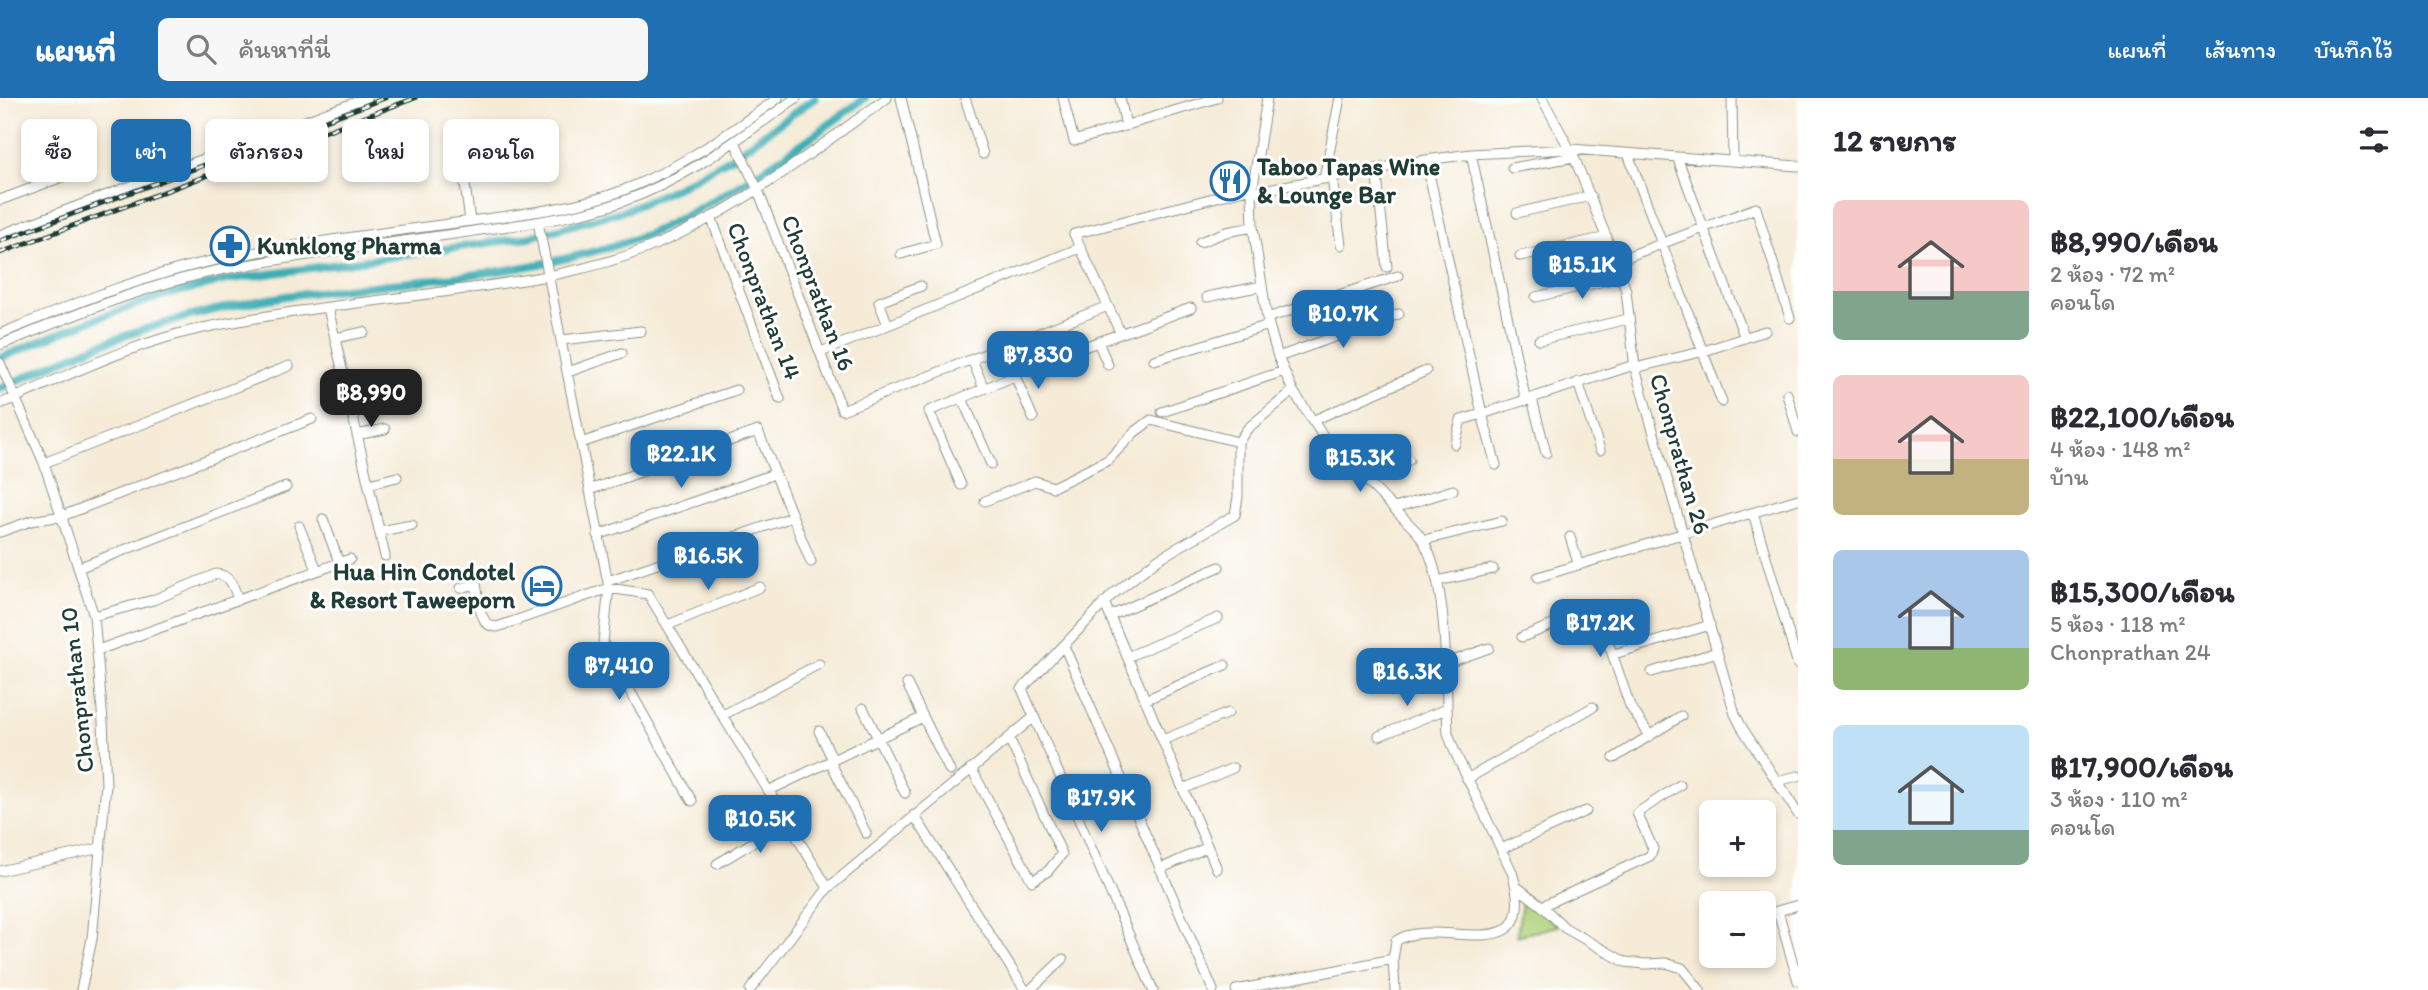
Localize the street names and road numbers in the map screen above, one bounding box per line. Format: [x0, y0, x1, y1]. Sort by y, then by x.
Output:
street label: Chonprathan 16 [775, 211, 861, 375]
street label: Chonprathan 14 [721, 218, 808, 384]
street label: Chonprathan 26 [1644, 370, 1717, 538]
street label: Chonprathan 10 [53, 606, 100, 774]

